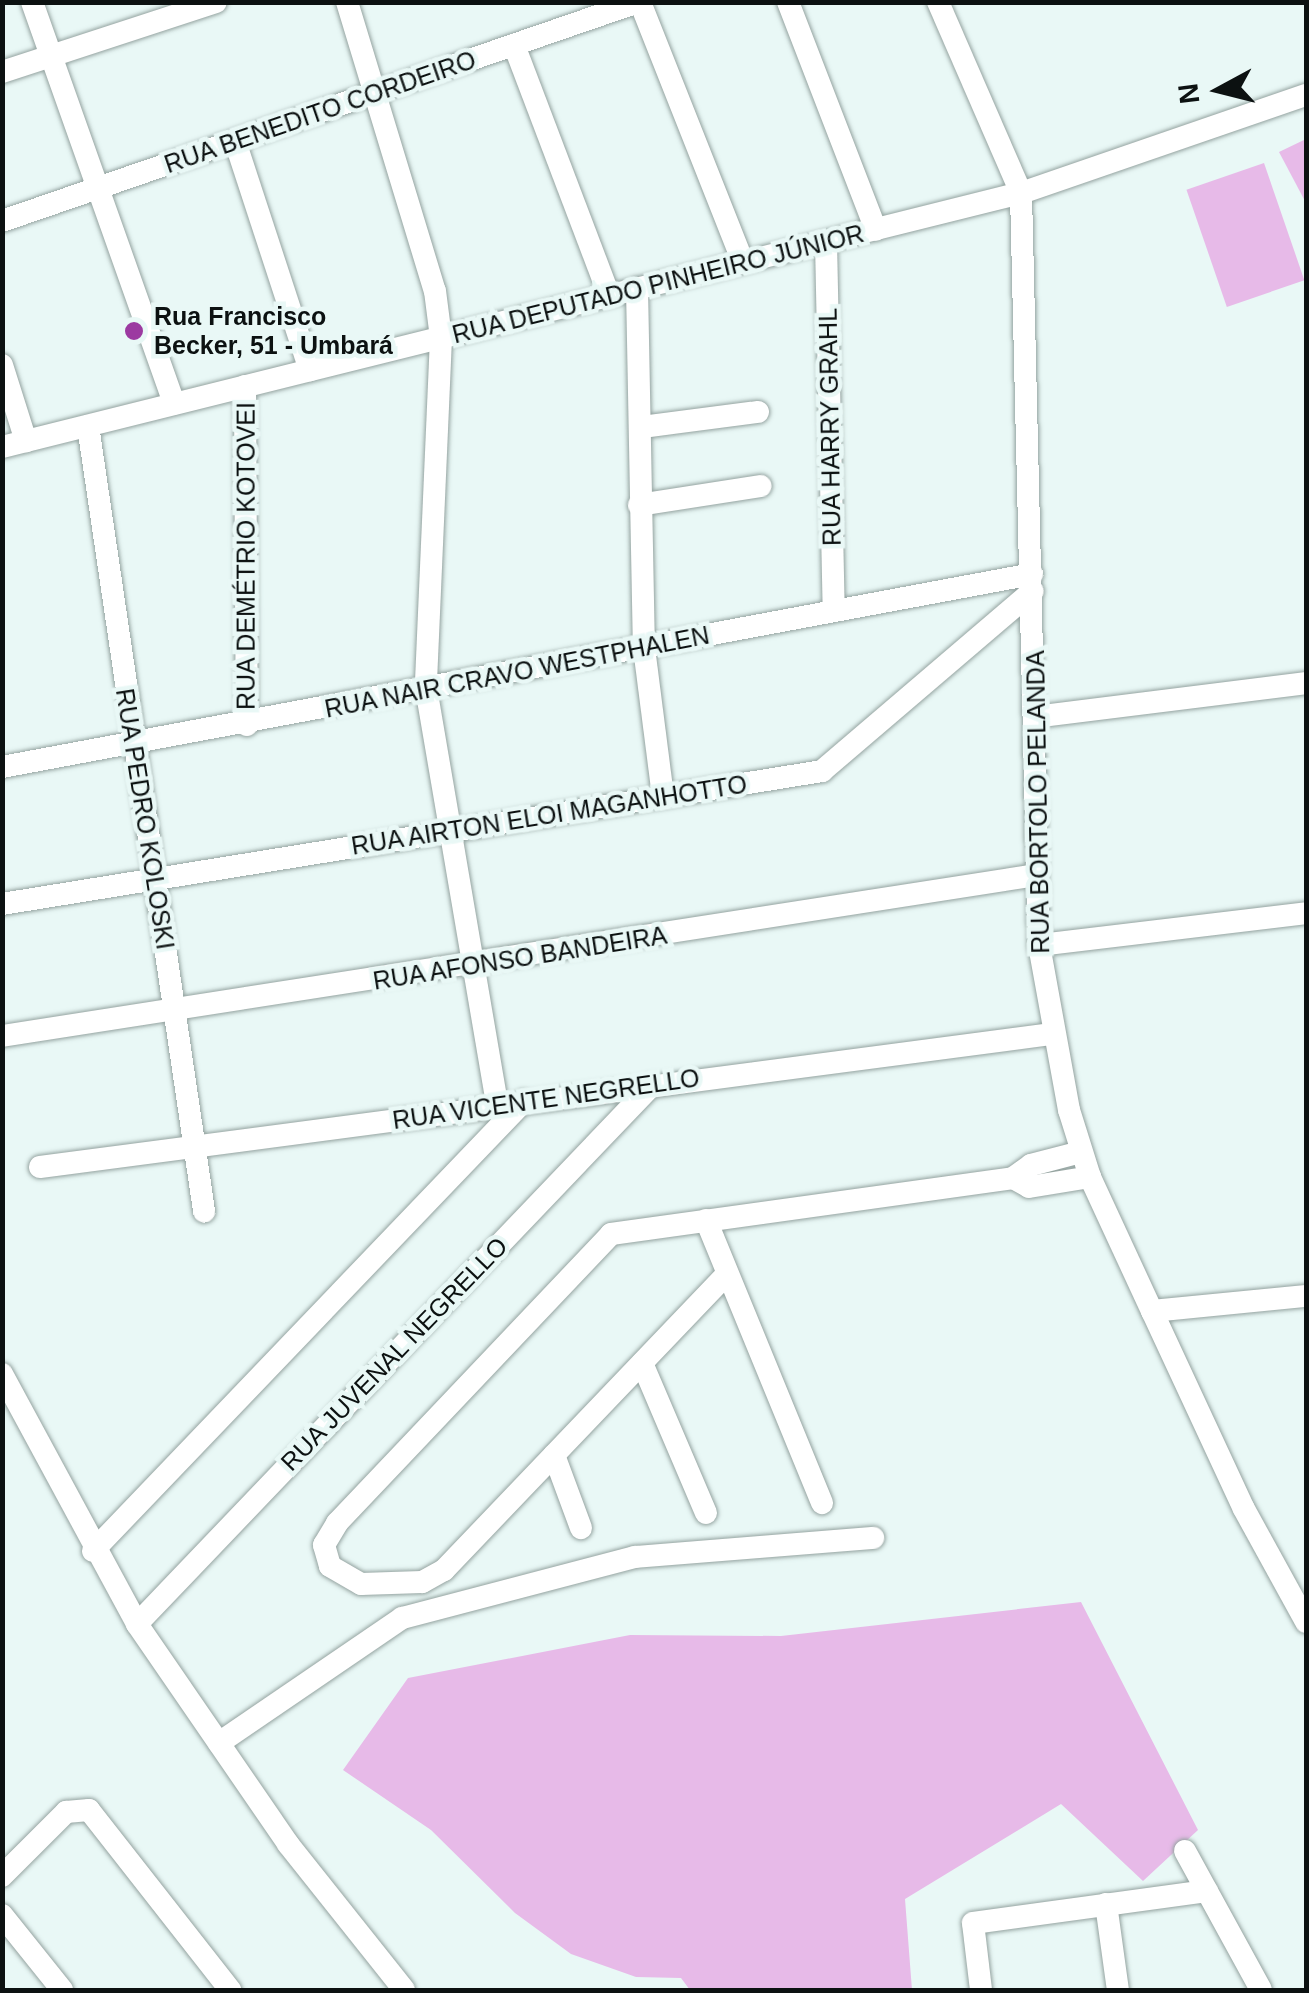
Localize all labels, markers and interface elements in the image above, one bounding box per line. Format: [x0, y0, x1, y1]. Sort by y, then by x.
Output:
north arrow [1169, 40, 1269, 140]
street label: RUA BENEDITO CORDEIRO [160, 44, 480, 180]
text: N [1172, 82, 1205, 106]
street label: RUA DEPUTADO PINHEIRO JÚNIOR [448, 218, 868, 350]
place label: Rua Francisco Becker, 51 - Umbará [154, 302, 393, 361]
street label: RUA HARRY GRAHL [813, 307, 847, 547]
marker: Rua Francisco Becker, 51 - Umbará [123, 320, 145, 342]
street label: RUA DEMÉTRIO KOTOVEI [231, 401, 261, 711]
street label: RUA NAIR CRAVO WESTPHALEN [321, 620, 713, 724]
street label: RUA BORTOLO PELANDA [1020, 649, 1056, 955]
street label: RUA PEDRO KOLOSKI [109, 686, 181, 952]
street label: RUA AIRTON ELOI MAGANHOTTO [348, 769, 750, 861]
street label: RUA AFONSO BANDEIRA [369, 920, 671, 996]
street label: RUA VICENTE NEGRELLO [390, 1062, 702, 1136]
street label: RUA JUVENAL NEGRELLO [274, 1230, 514, 1478]

